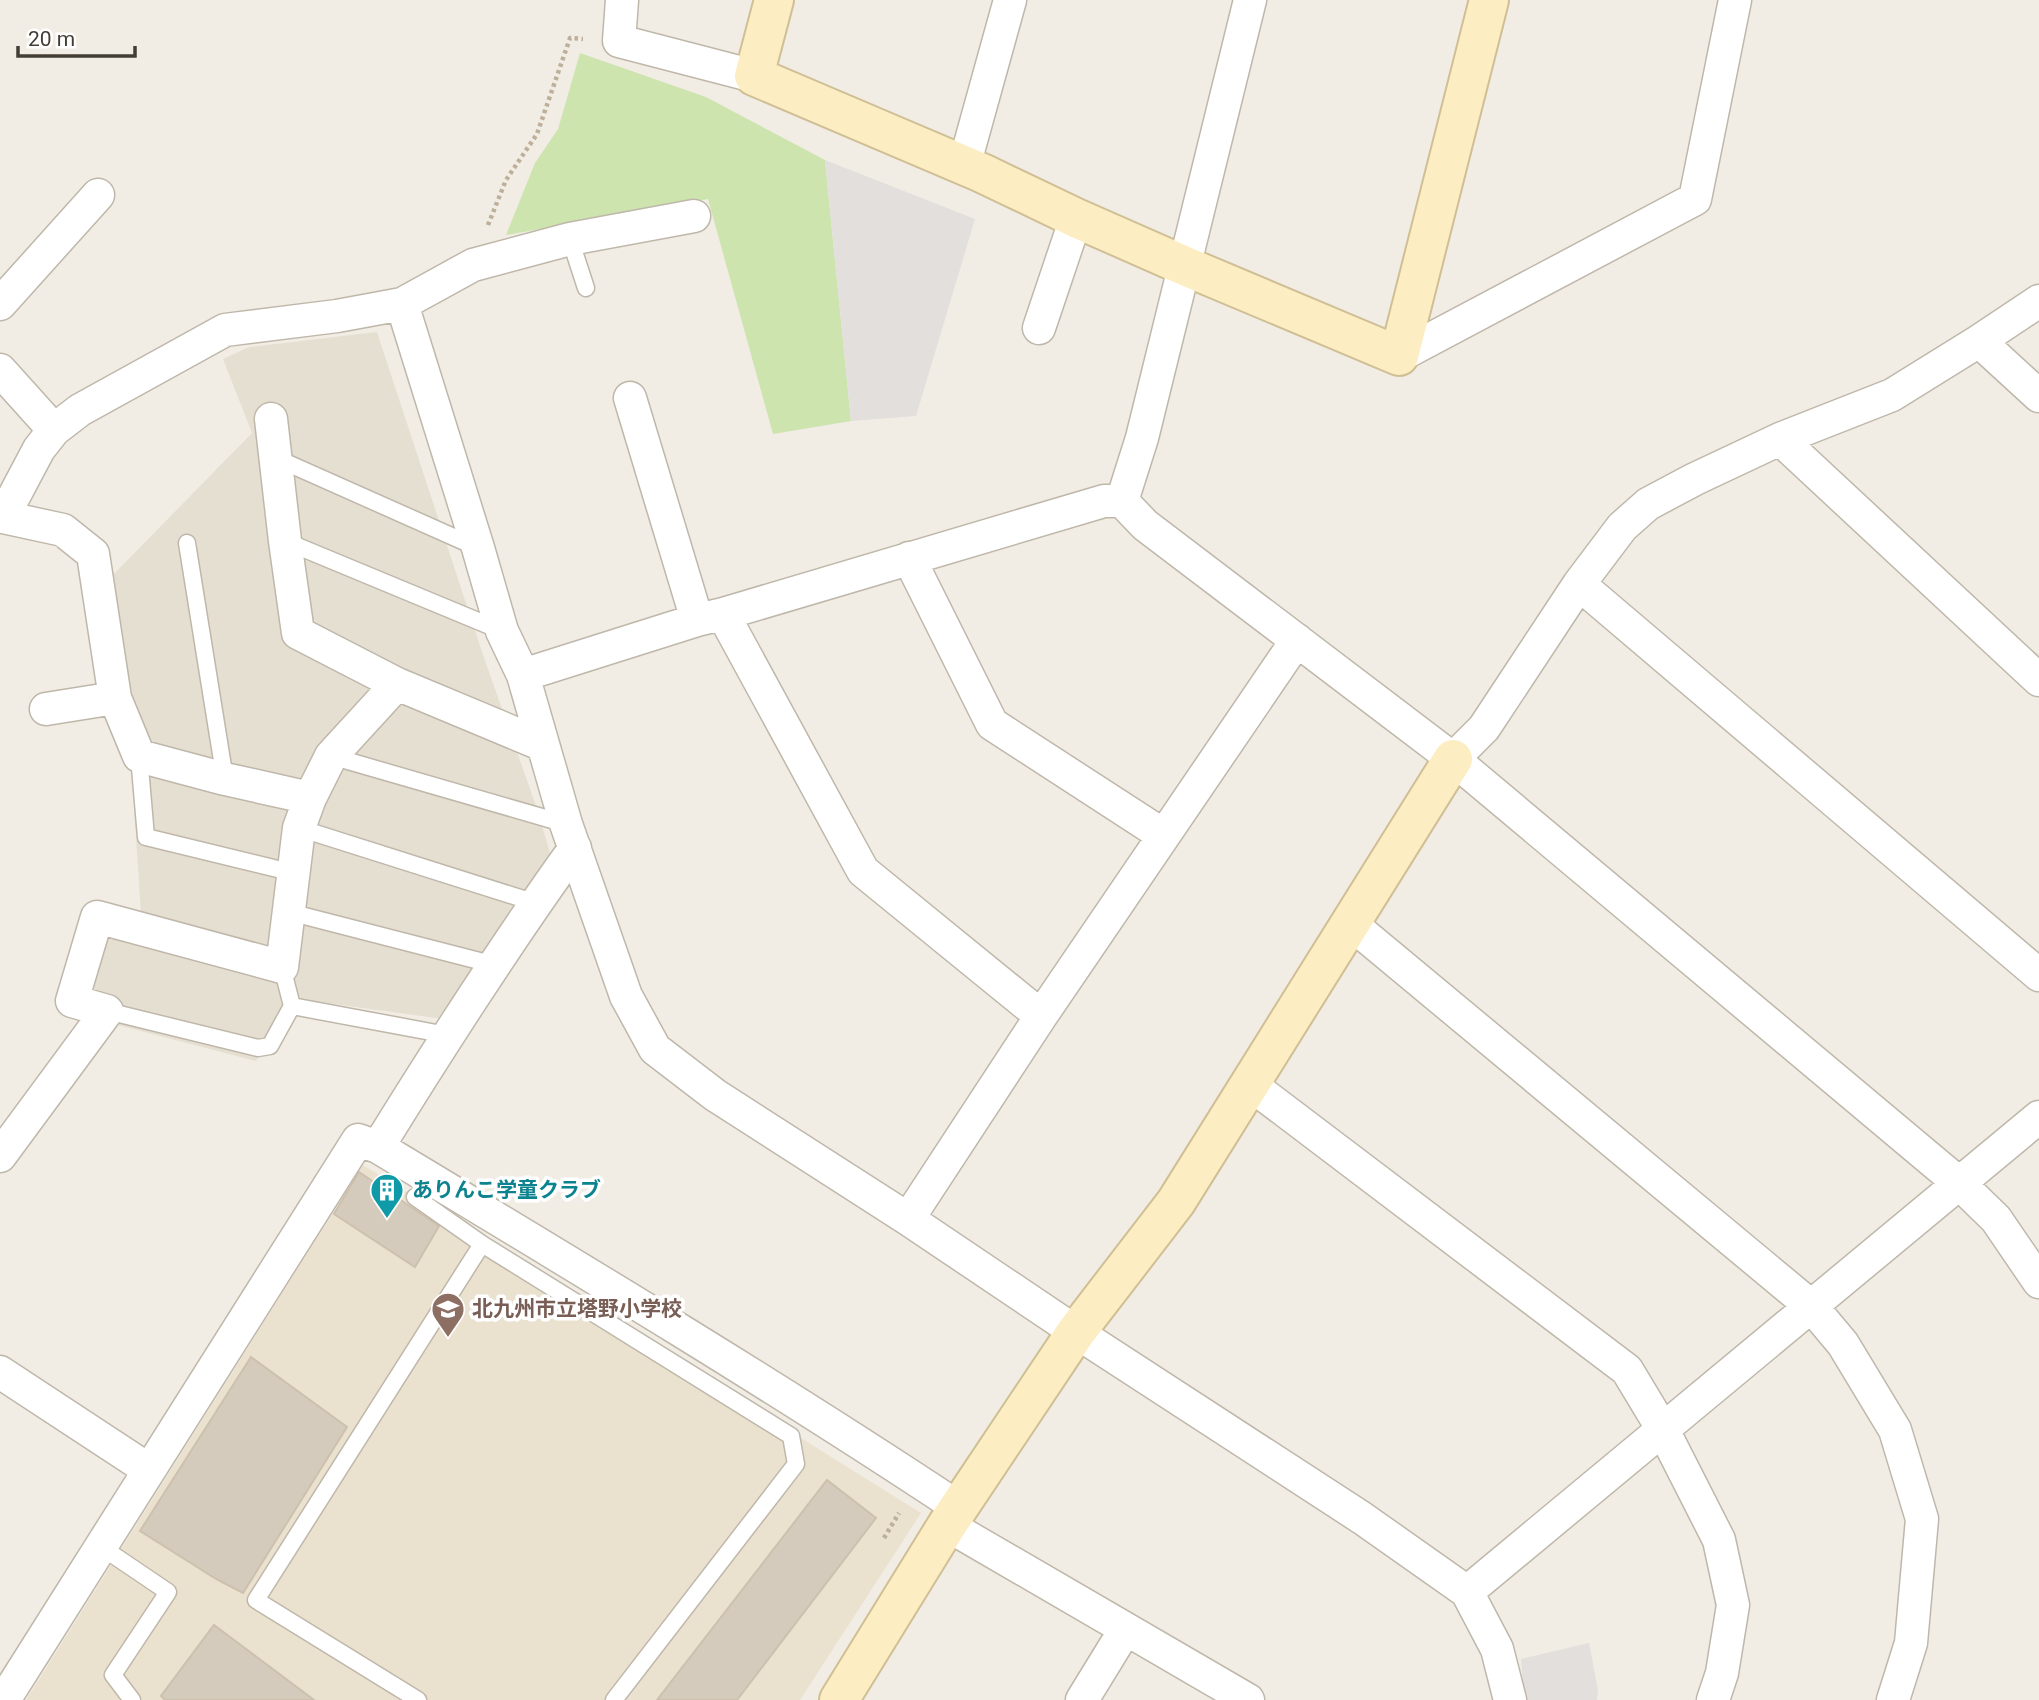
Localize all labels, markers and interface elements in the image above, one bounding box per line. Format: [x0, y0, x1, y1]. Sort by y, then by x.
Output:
scale bar [18, 14, 135, 58]
text: 20 m [28, 27, 75, 51]
building icon: ありんこ学童クラブ [368, 1171, 406, 1220]
place label: ありんこ学童クラブ [412, 1178, 601, 1202]
school or university icon: 北九州市立塔野小学校 [429, 1290, 467, 1339]
place label: 北九州市立塔野小学校 [472, 1297, 682, 1321]

